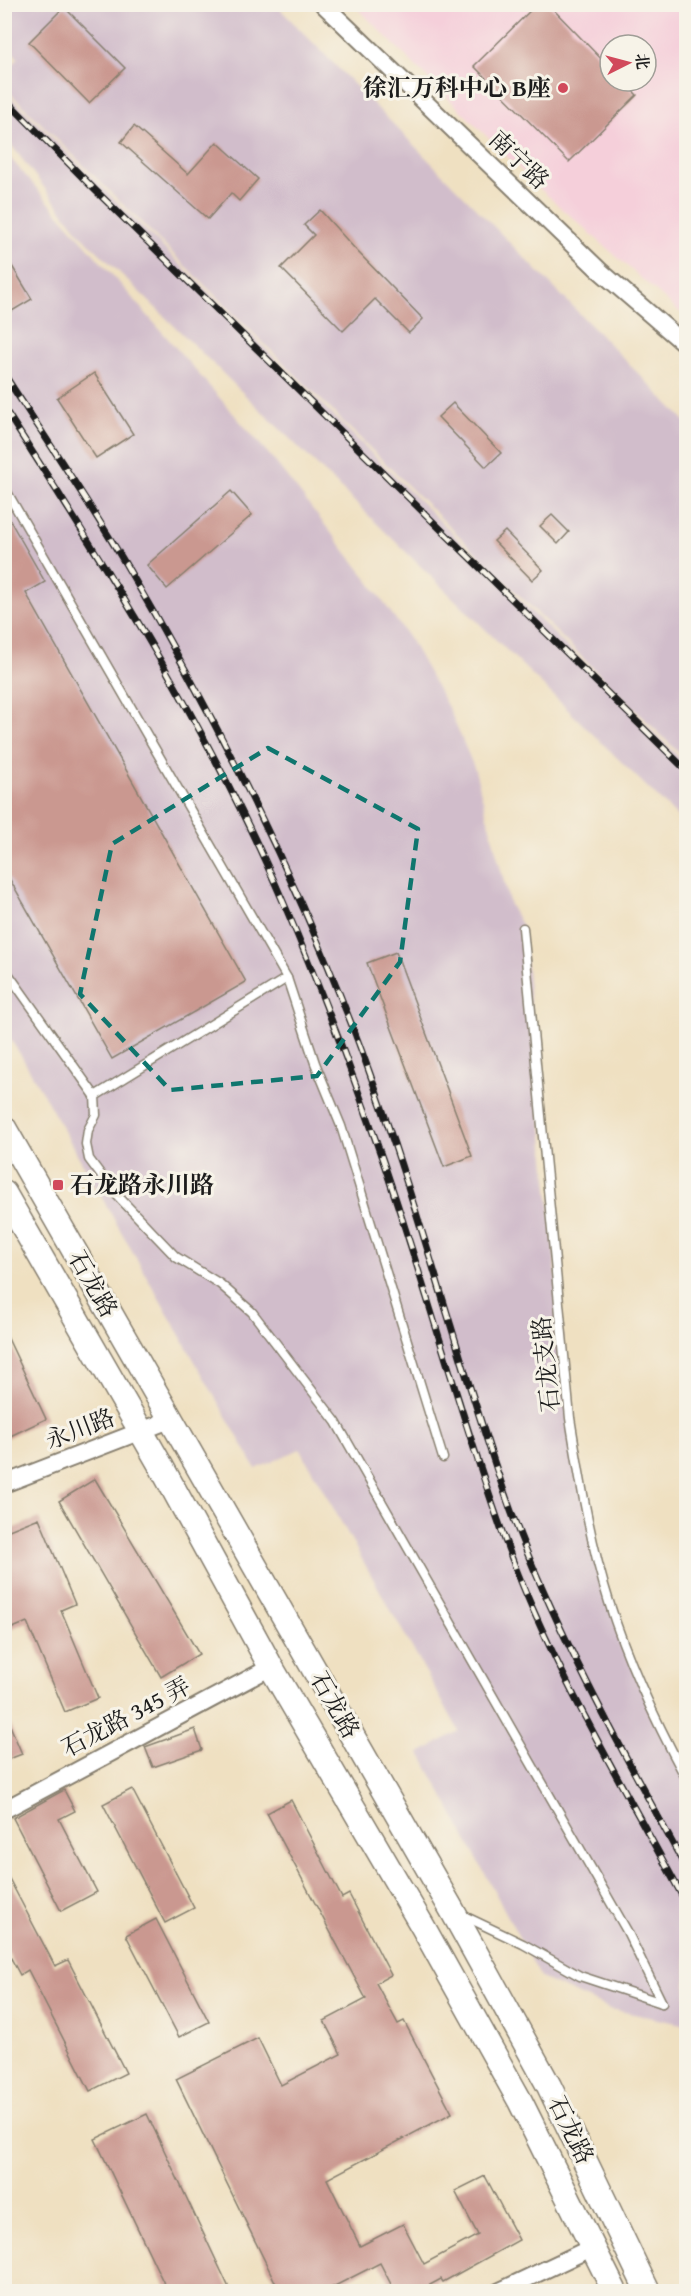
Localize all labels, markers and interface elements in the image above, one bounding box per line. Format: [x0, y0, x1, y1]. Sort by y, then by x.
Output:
north arrow [598, 33, 658, 93]
text: 北 [630, 52, 656, 71]
place label: 徐汇万科中心 B座 [363, 70, 551, 105]
marker: 徐汇万科中心 B座 [556, 81, 570, 95]
street label: 南宁路 [481, 122, 557, 197]
place label: 石龙路永川路 [70, 1167, 214, 1202]
marker: 石龙路永川路 [51, 1178, 65, 1192]
street label: 石龙路 [60, 1244, 127, 1324]
street label: 石龙支路 [523, 1314, 568, 1414]
street label: 永川路 [40, 1399, 120, 1458]
street label: 石龙路 [302, 1665, 369, 1745]
street label: 石龙路 345 弄 [55, 1668, 196, 1765]
street label: 石龙路 [540, 2090, 603, 2170]

